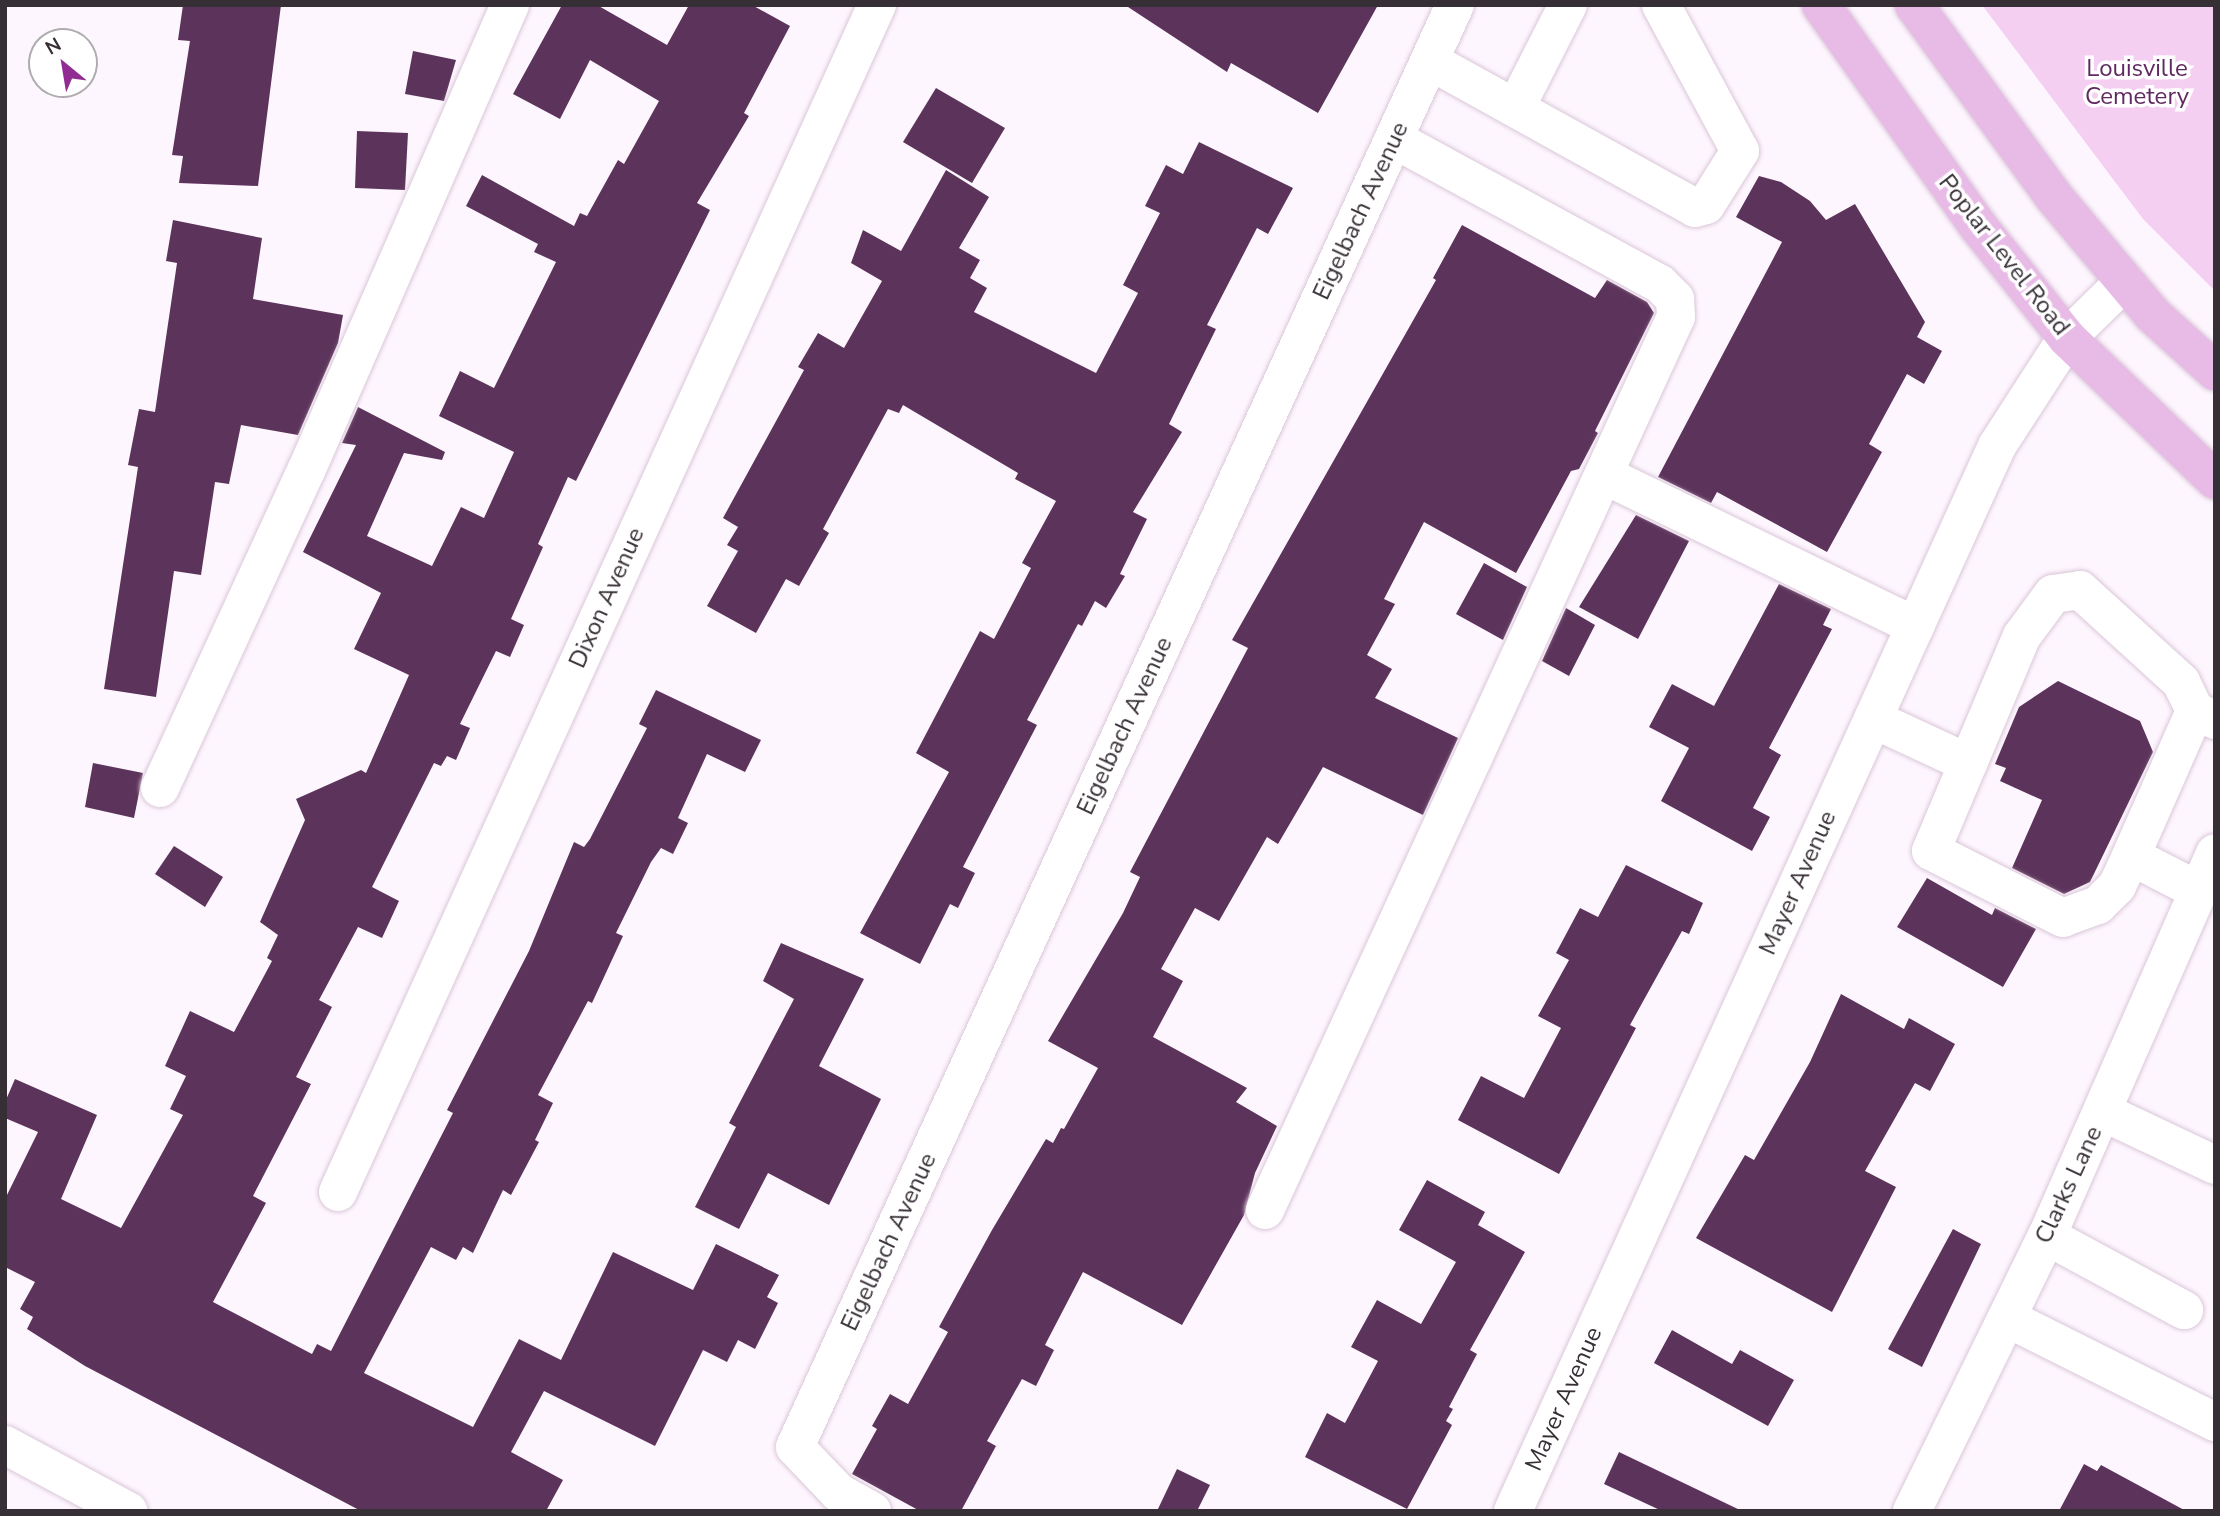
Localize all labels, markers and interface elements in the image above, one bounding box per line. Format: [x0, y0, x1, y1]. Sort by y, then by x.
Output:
north arrow [28, 28, 98, 98]
text: N [41, 32, 66, 61]
park label: Louisville Cemetery [2085, 55, 2189, 111]
street label: Eigelbach Avenue [1307, 118, 1415, 304]
street label: Poplar Level Road [1932, 169, 2076, 341]
street label: Dixon Avenue [563, 523, 651, 673]
street label: Eigelbach Avenue [1071, 633, 1179, 819]
street label: Mayer Avenue [1753, 807, 1843, 959]
street label: Clarks Lane [2029, 1122, 2109, 1248]
street label: Eigelbach Avenue [835, 1149, 943, 1335]
street label: Mayer Avenue [1519, 1323, 1609, 1475]

